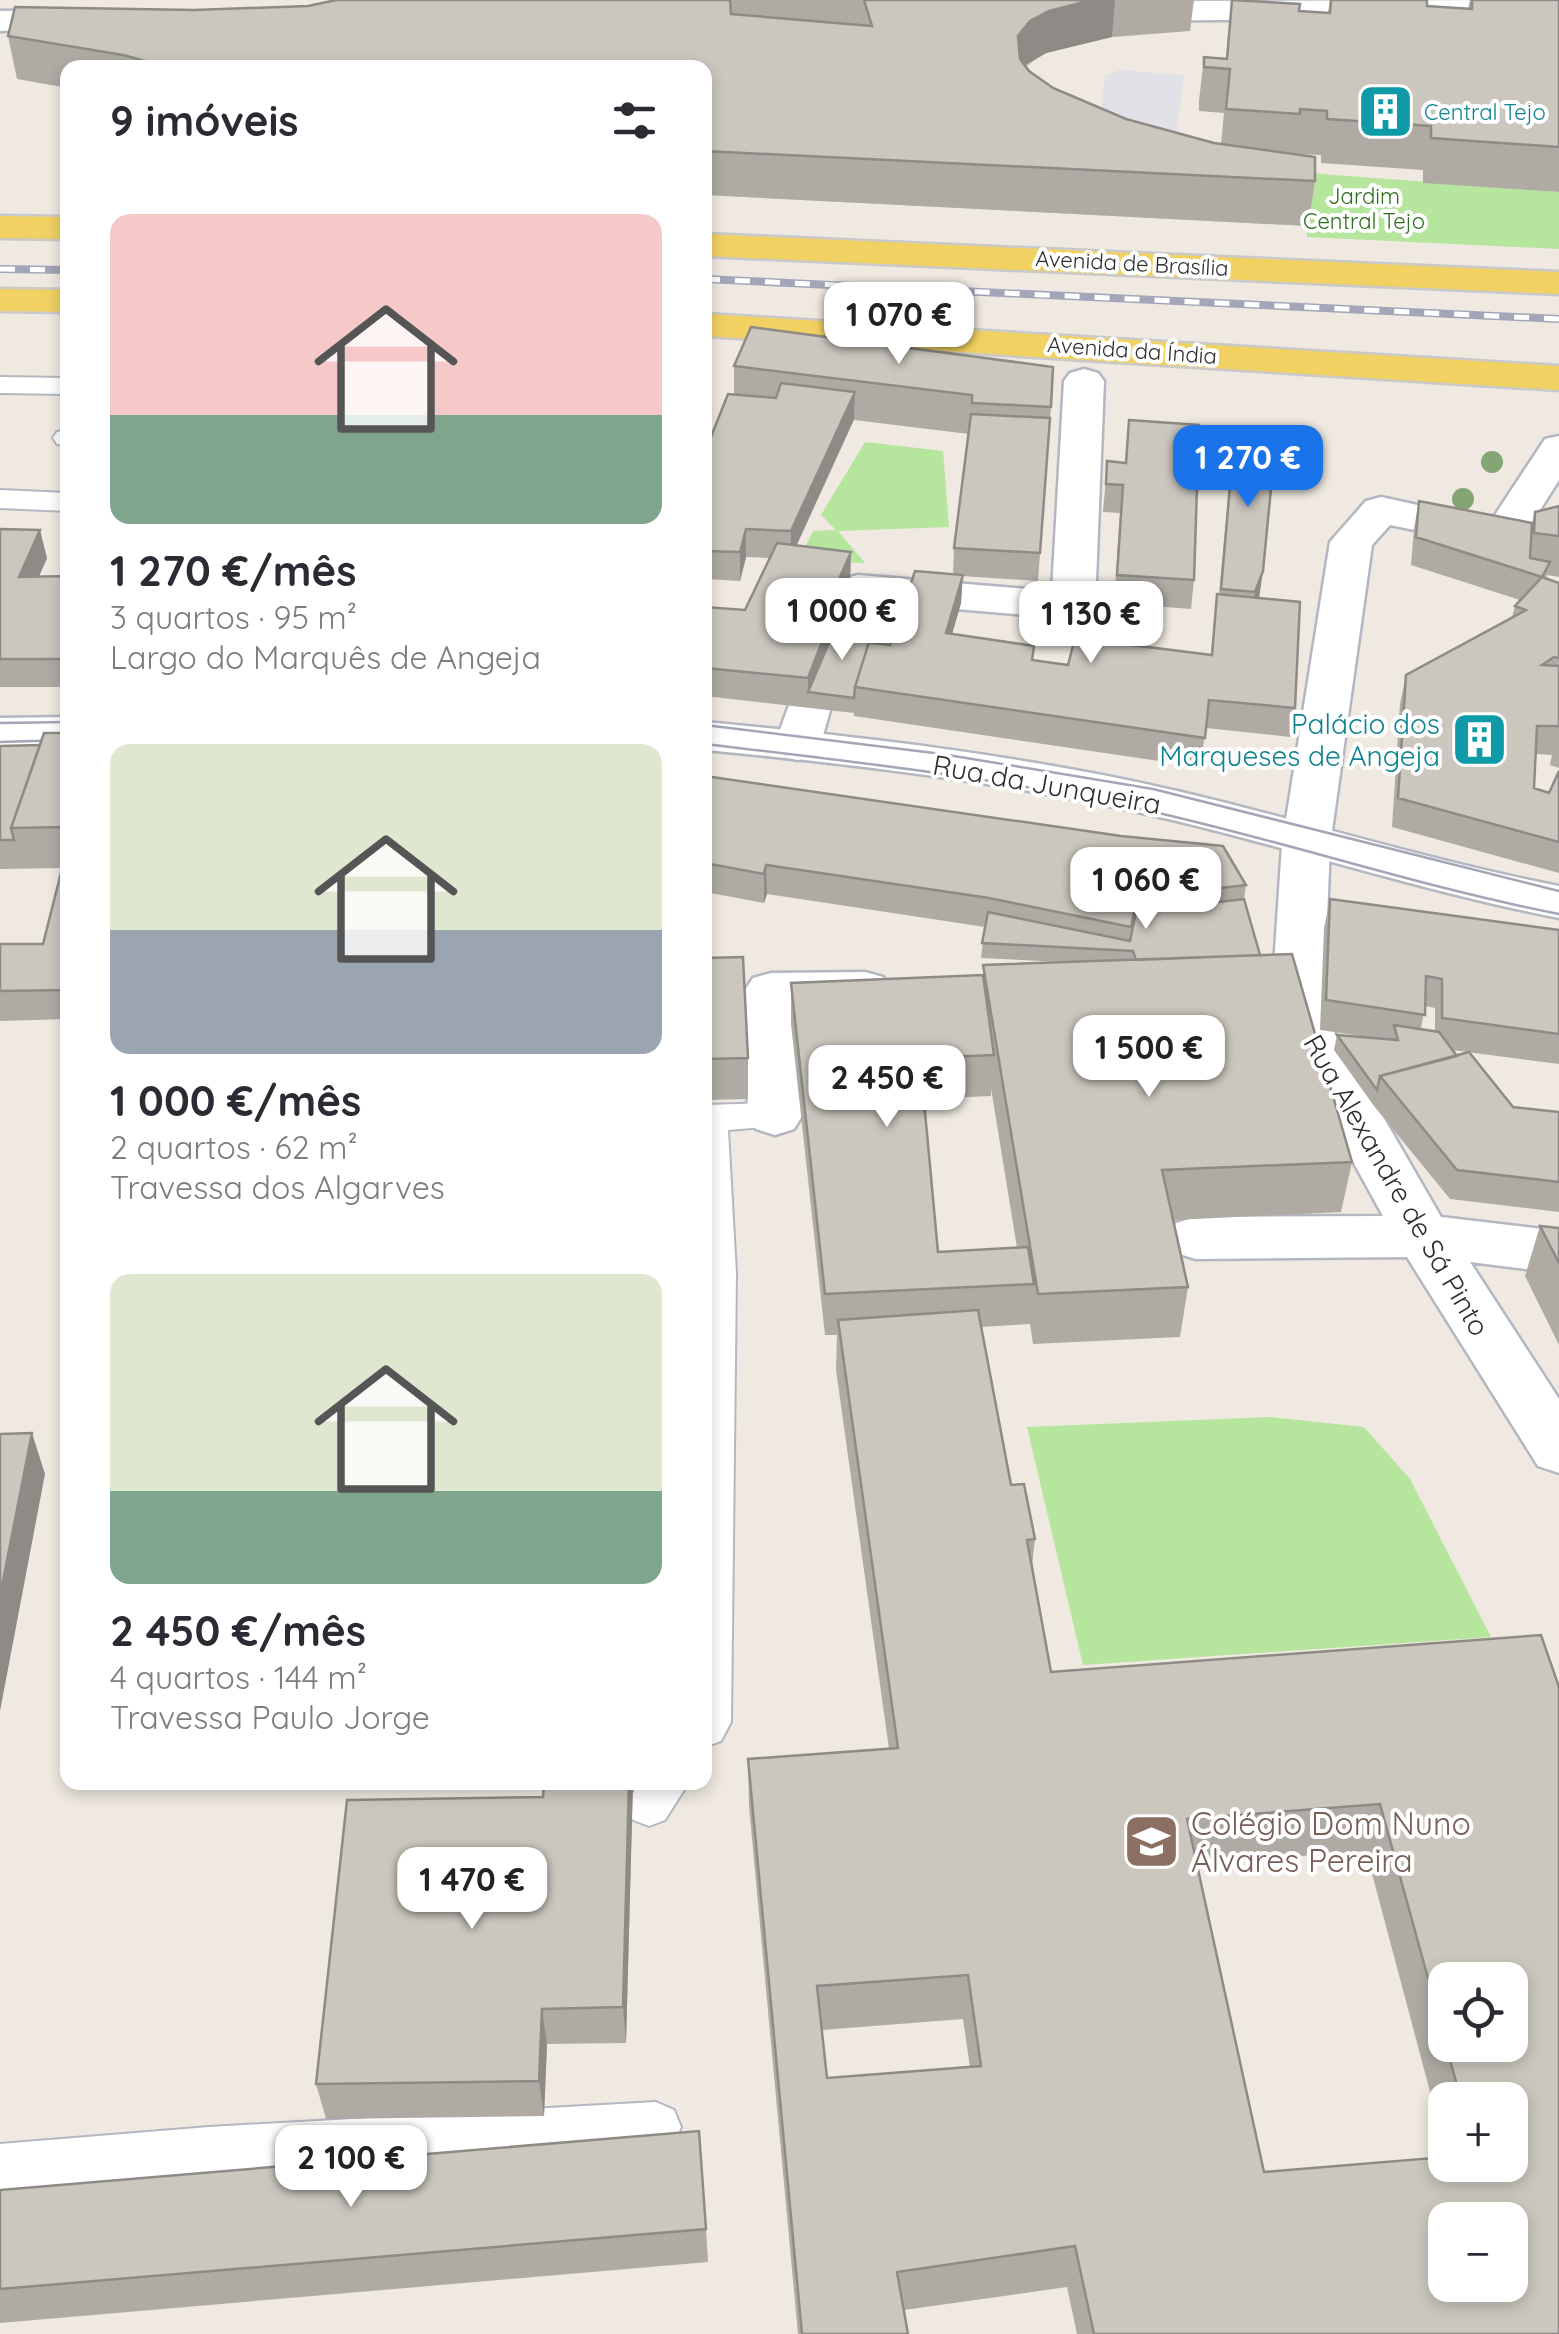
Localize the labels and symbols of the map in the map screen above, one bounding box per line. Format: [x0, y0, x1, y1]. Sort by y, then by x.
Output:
building icon: Central Tejo [1355, 82, 1415, 142]
place label: Central Tejo [1424, 98, 1546, 126]
park label: Jardim Central Tejo [1303, 182, 1425, 235]
street label: Avenida de Brasília [1035, 244, 1229, 282]
pin: 1 070 € [807, 282, 991, 367]
street label: Avenida da Índia [1046, 330, 1218, 370]
pin: 1 270 € [1156, 425, 1340, 510]
pin: 1 000 € [750, 578, 934, 663]
pin: 1 130 € [999, 581, 1183, 666]
place label: Palácio dos Marqueses de Angeja [1159, 706, 1440, 773]
building icon: Palácio dos Marqueses de Angeja [1449, 709, 1509, 769]
street label: Rua da Junqueira [930, 747, 1164, 821]
pin: 1 060 € [1054, 847, 1238, 932]
pin: 1 500 € [1057, 1015, 1241, 1100]
street label: Rua Alexandre de Sá Pinto [1296, 1028, 1498, 1342]
pin: 2 450 € [795, 1045, 979, 1130]
place label: Colégio Dom Nuno Álvares Pereira [1191, 1803, 1471, 1880]
school or university icon: Colégio Dom Nuno Álvares Pereira [1122, 1811, 1182, 1871]
pin: 1 470 € [380, 1847, 564, 1932]
pin: 2 100 € [259, 2125, 443, 2210]

